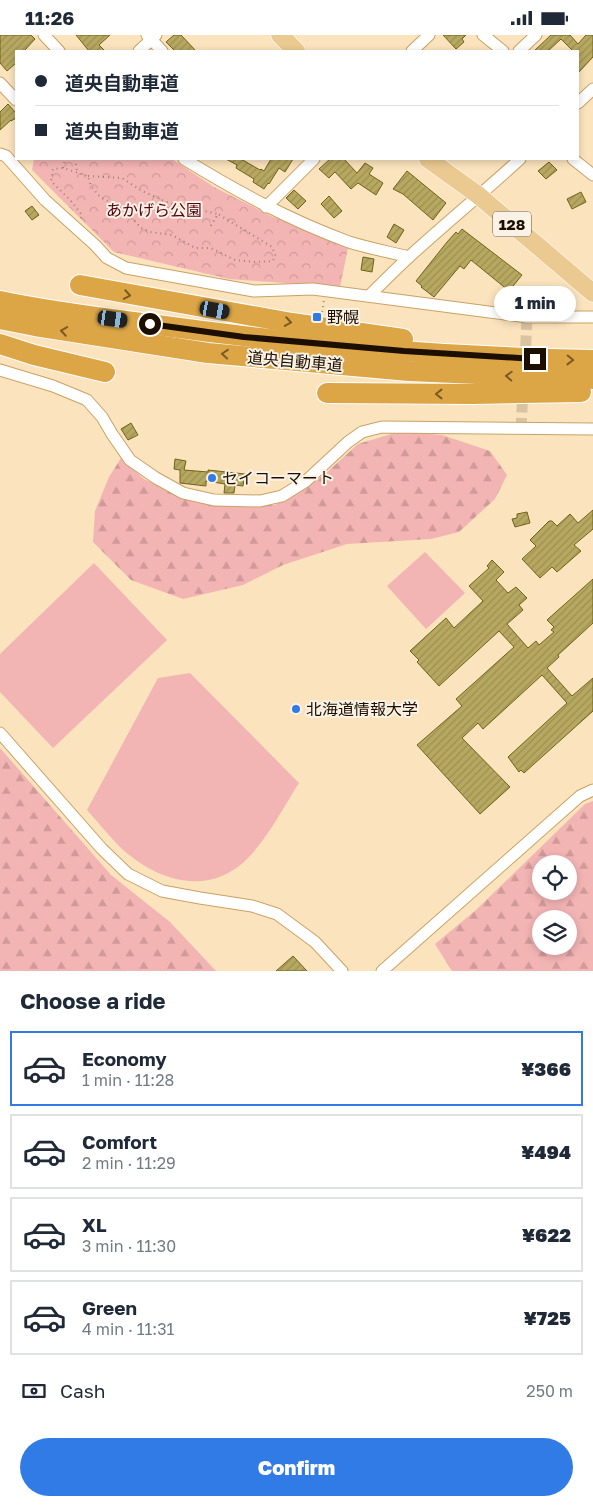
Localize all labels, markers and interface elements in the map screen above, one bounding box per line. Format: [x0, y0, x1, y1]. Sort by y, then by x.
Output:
text: 11:26 [25, 6, 74, 29]
text: 道央自動車道 [65, 71, 179, 94]
text: 道央自動車道 [65, 119, 179, 142]
park label: あかげら公園 [106, 200, 202, 220]
road number: 128 [493, 211, 531, 237]
callout: 1 min [494, 287, 576, 321]
one-way arrow [123, 289, 132, 299]
text: 1 min [515, 293, 555, 313]
car [198, 300, 231, 320]
place label: 野幌 [327, 307, 359, 327]
car [97, 309, 128, 329]
marker: 野幌 [311, 311, 323, 323]
route start [139, 313, 161, 335]
one-way arrow [283, 316, 292, 326]
one-way arrow [60, 326, 69, 336]
street label: 道央自動車道 [246, 347, 344, 375]
route end [524, 348, 546, 370]
one-way arrow [221, 349, 229, 360]
one-way arrow [566, 355, 574, 365]
one-way arrow [505, 371, 513, 382]
one-way arrow [435, 389, 443, 399]
place label: セイコーマート [222, 468, 334, 488]
marker: セイコーマート [206, 472, 218, 484]
place label: 北海道情報大学 [306, 699, 418, 719]
marker: 北海道情報大学 [290, 703, 302, 715]
map controls [532, 855, 577, 955]
button: locate [532, 855, 577, 900]
button: layers [532, 910, 577, 955]
text: Choose a ride [20, 987, 166, 1014]
icon: car [22, 1046, 67, 1091]
text: Economy [82, 1047, 167, 1070]
text: ¥366 [521, 1057, 571, 1080]
text: 1 min · 11:28 [82, 1070, 174, 1090]
icon: car [22, 1129, 67, 1174]
text: Comfort [82, 1130, 157, 1153]
text: ¥494 [521, 1140, 571, 1163]
text: 2 min · 11:29 [82, 1153, 176, 1173]
icon: car [22, 1212, 67, 1257]
text: XL [82, 1213, 107, 1236]
text: ¥622 [522, 1223, 571, 1246]
text: 3 min · 11:30 [82, 1236, 176, 1256]
icon: car [22, 1295, 67, 1340]
text: Green [82, 1296, 137, 1319]
text: ¥725 [523, 1306, 571, 1329]
text: 4 min · 11:31 [82, 1319, 174, 1339]
icon: cash [20, 1377, 48, 1405]
text: Cash [60, 1379, 105, 1402]
text: 250 m [526, 1381, 573, 1401]
button: Confirm [20, 1438, 573, 1496]

